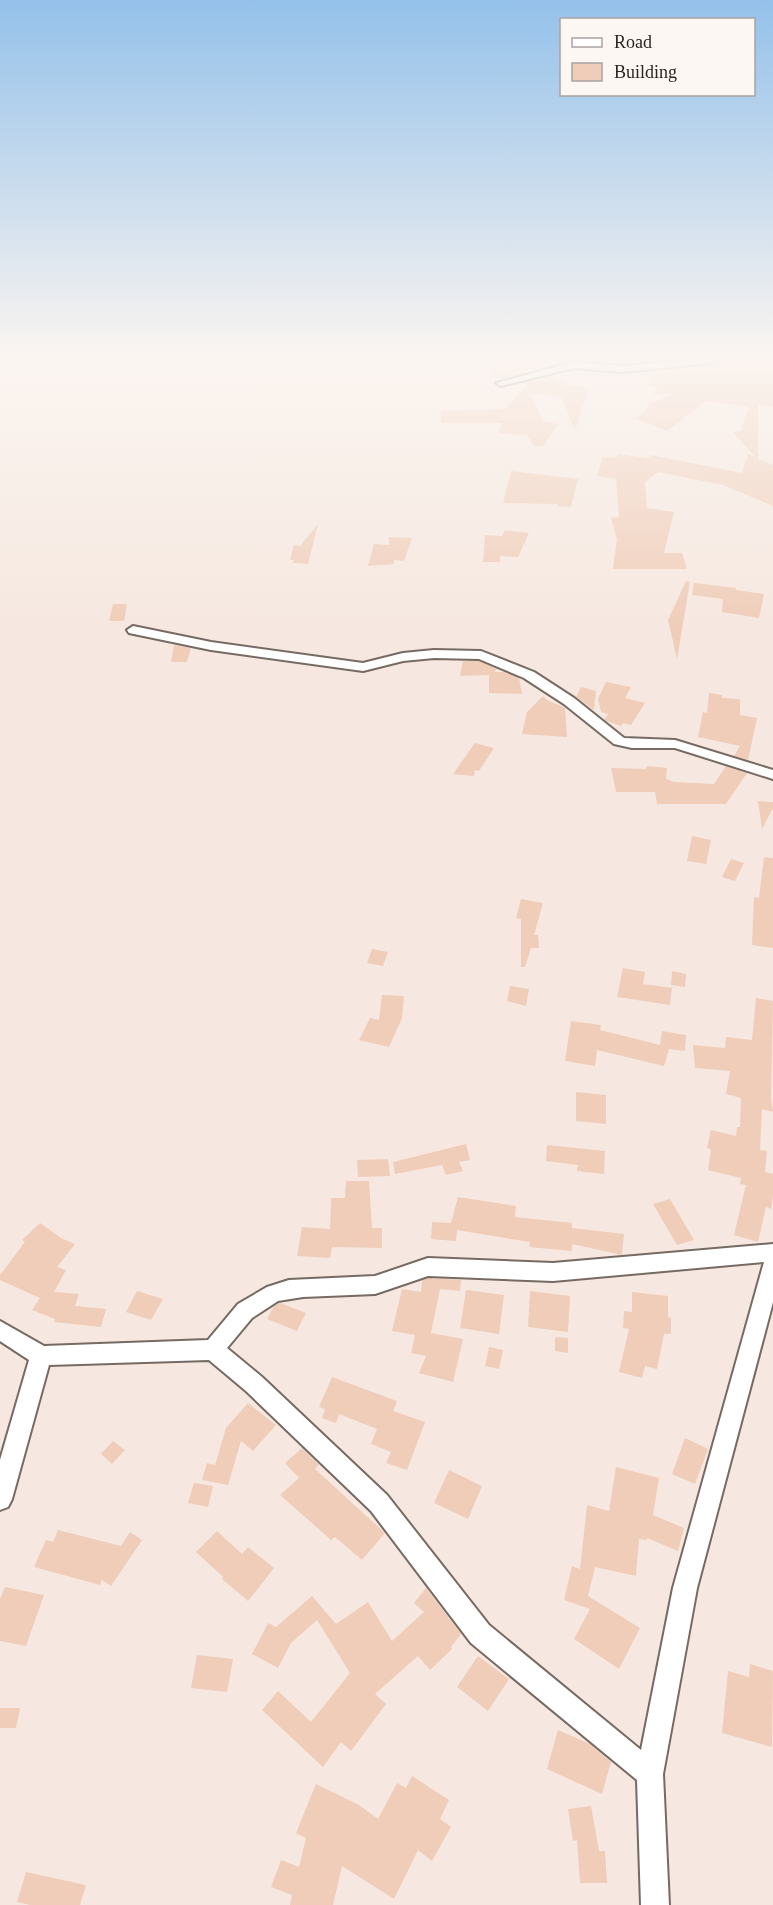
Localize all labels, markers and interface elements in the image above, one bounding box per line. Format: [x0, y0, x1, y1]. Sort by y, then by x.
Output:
legend [560, 18, 755, 96]
text: Road [614, 32, 652, 52]
text: Building [614, 62, 677, 82]

